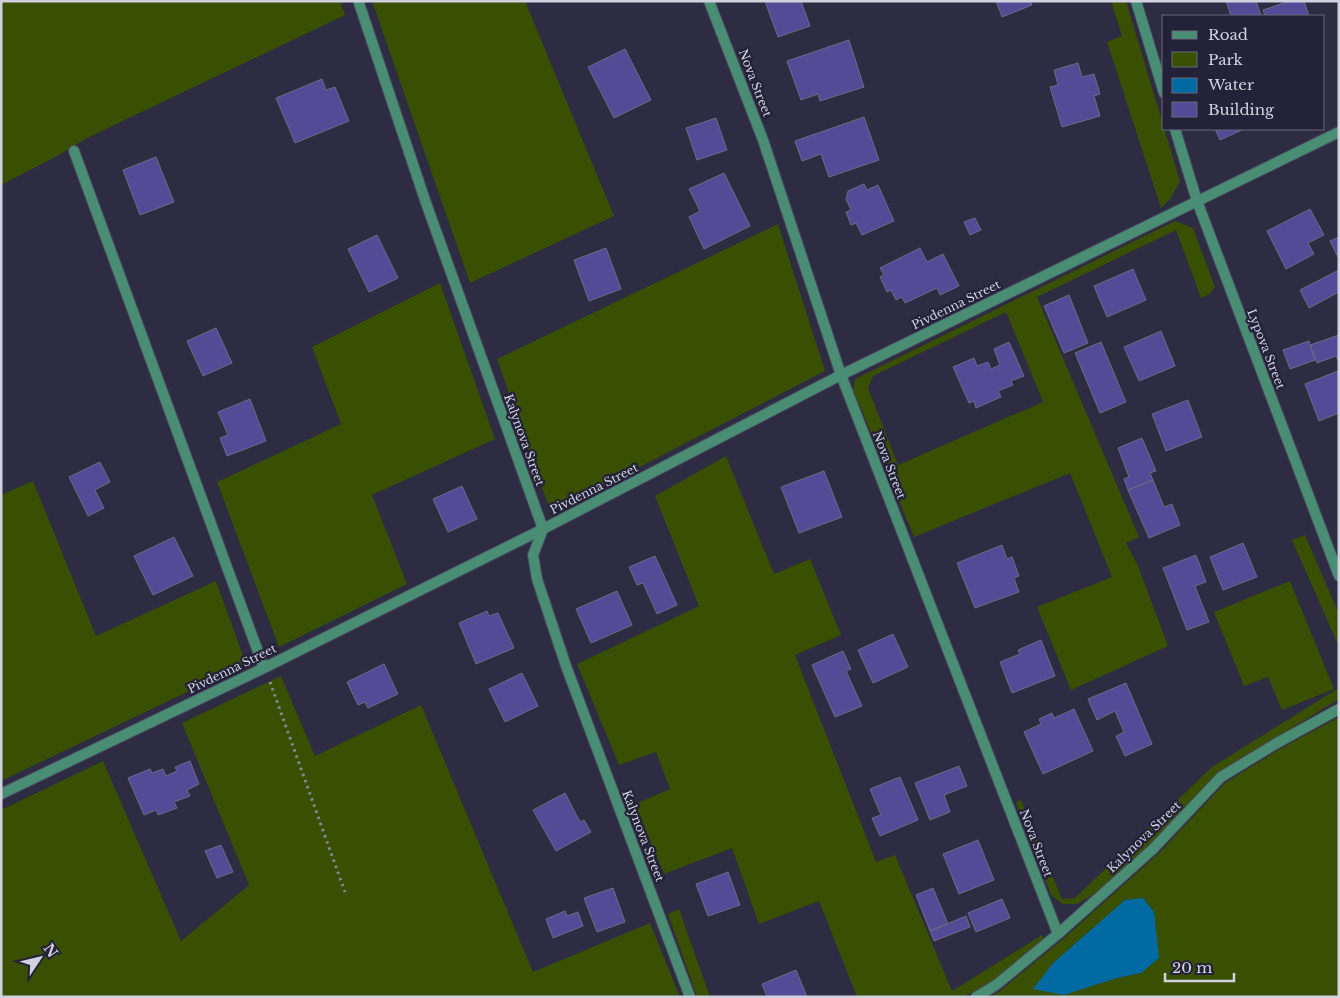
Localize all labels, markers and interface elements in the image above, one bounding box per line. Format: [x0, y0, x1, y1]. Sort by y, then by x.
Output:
legend [1162, 15, 1325, 130]
text: Road [1208, 25, 1248, 44]
street label: Nova Street [736, 47, 775, 119]
text: Park [1208, 50, 1244, 69]
text: Water [1207, 75, 1255, 94]
text: Building [1208, 100, 1275, 119]
street label: Pivdenna Street [909, 276, 1003, 333]
street label: Lypova Street [1244, 307, 1289, 391]
street label: Kalynova Street [501, 392, 548, 488]
street label: Nova Street [870, 429, 909, 501]
street label: Pivdenna Street [547, 460, 641, 517]
street label: Pivdenna Street [185, 640, 279, 697]
street label: Kalynova Street [619, 788, 668, 884]
street label: Kalynova Street [1104, 797, 1184, 876]
street label: Nova Street [1017, 807, 1056, 879]
north arrow [15, 933, 65, 983]
text: N [39, 940, 62, 961]
scale bar [1165, 950, 1234, 982]
text: 20 m [1172, 958, 1212, 977]

